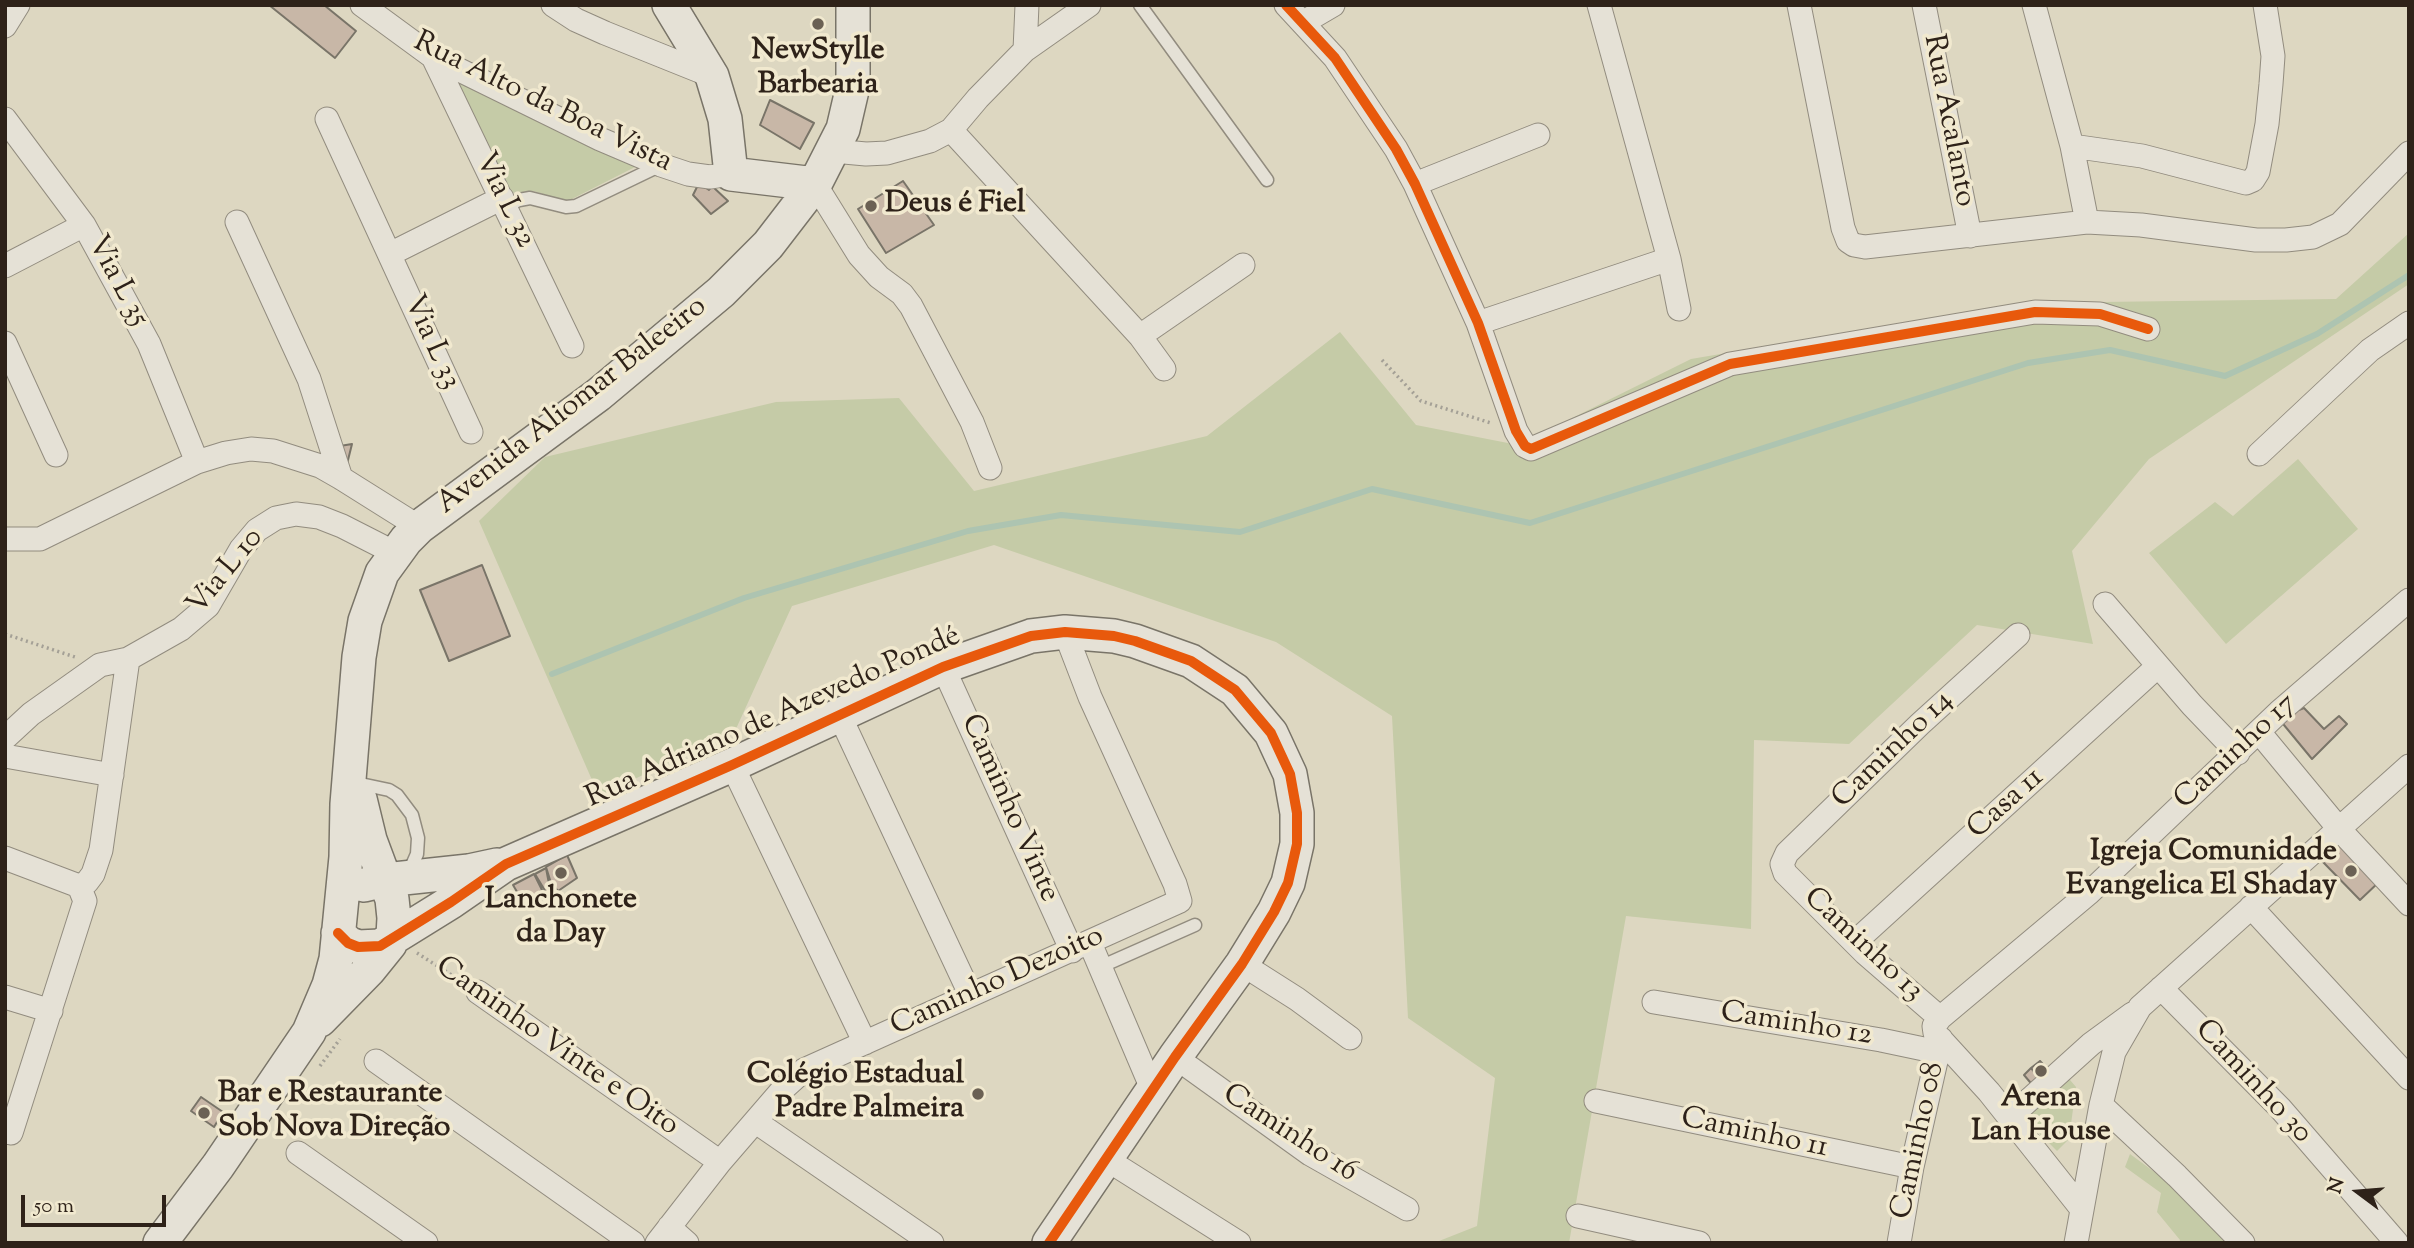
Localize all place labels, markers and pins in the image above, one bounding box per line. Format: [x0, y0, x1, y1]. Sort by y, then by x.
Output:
marker: NewStylle Barbearia [810, 16, 826, 32]
place label: NewStylle Barbearia [752, 35, 884, 105]
place label: Deus é Fiel [885, 188, 1025, 224]
marker: Deus é Fiel [863, 198, 879, 214]
place label: Igreja Comunidade Evangelica El Shaday [2066, 836, 2337, 906]
marker: Igreja Comunidade Evangelica El Shaday [2343, 863, 2359, 879]
marker: Lanchonete da Day [553, 865, 569, 881]
place label: Lanchonete da Day [485, 884, 637, 954]
place label: Colégio Estadual Padre Palmeira [747, 1059, 964, 1130]
marker: Arena Lan House [2033, 1063, 2049, 1079]
place label: Bar e Restaurante Sob Nova Direção [218, 1078, 450, 1148]
place label: Arena Lan House [1971, 1082, 2111, 1152]
marker: Colégio Estadual Padre Palmeira [970, 1086, 986, 1102]
marker: Bar e Restaurante Sob Nova Direção [196, 1105, 212, 1121]

